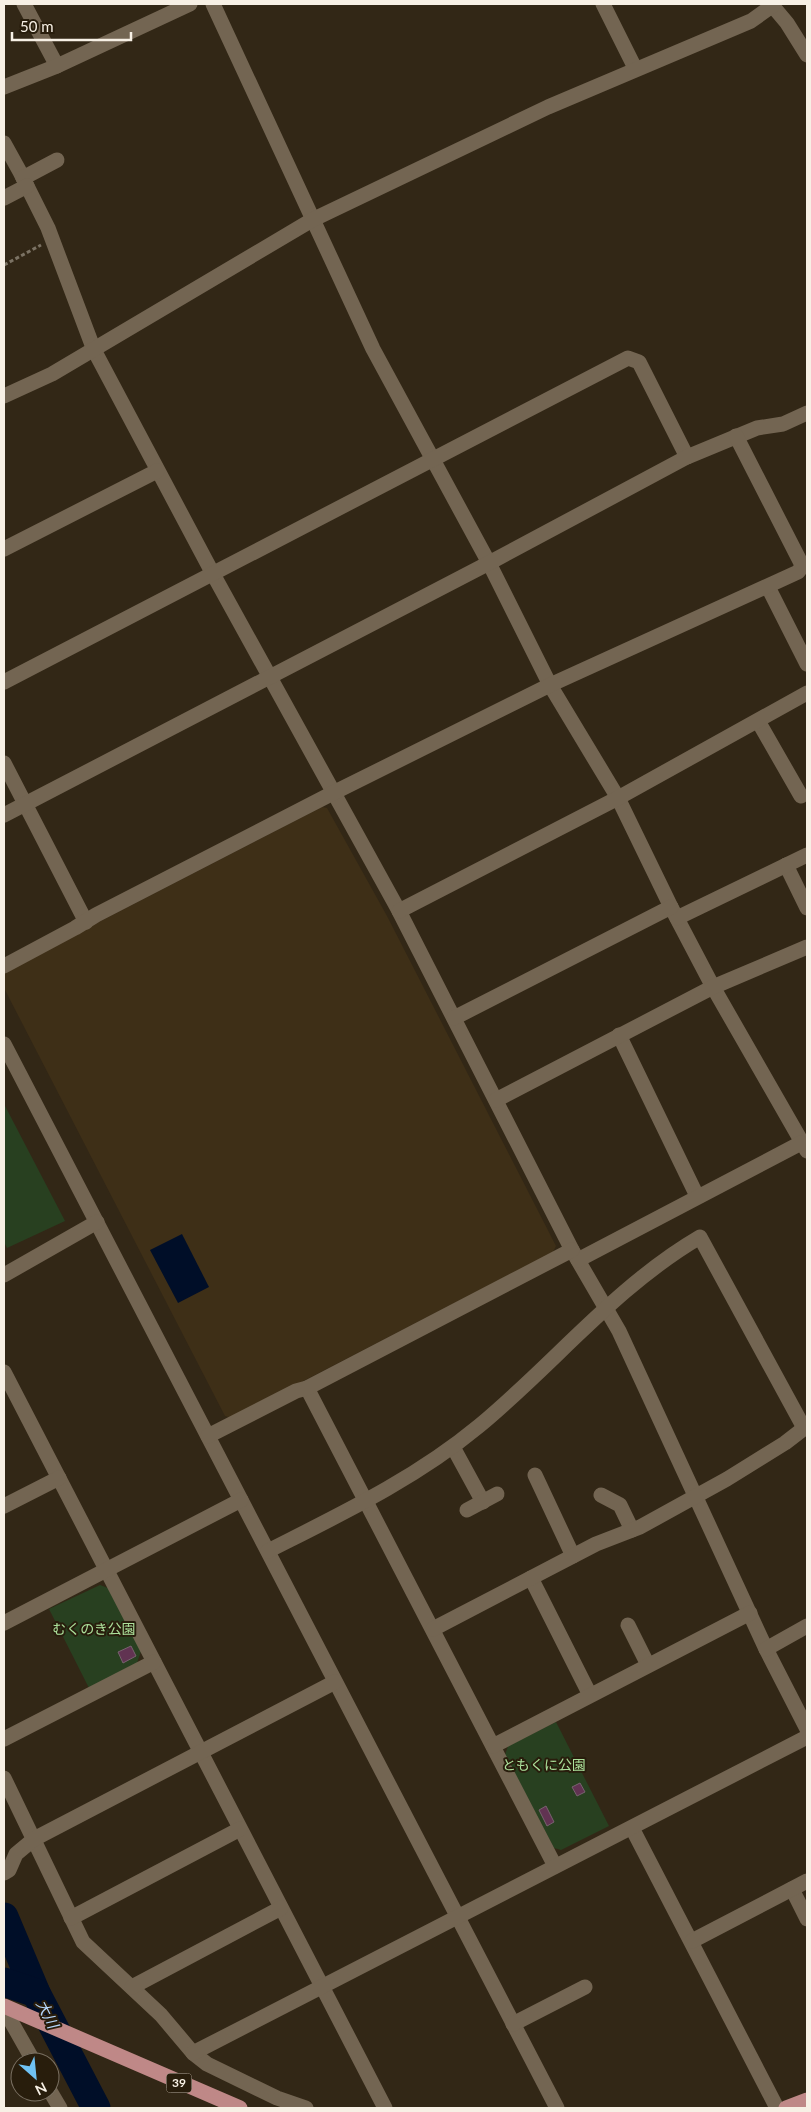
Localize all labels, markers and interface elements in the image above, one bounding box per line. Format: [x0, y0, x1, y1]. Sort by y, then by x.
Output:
scale bar [12, 10, 131, 42]
text: 50 m [20, 17, 54, 35]
park label: むくのき公園 [52, 1620, 136, 1637]
park label: ともくに公園 [502, 1756, 586, 1773]
water label: 大川 [33, 1996, 64, 2033]
north arrow [10, 2052, 60, 2102]
road number: 39 [166, 2074, 192, 2092]
text: N [32, 2079, 50, 2099]

